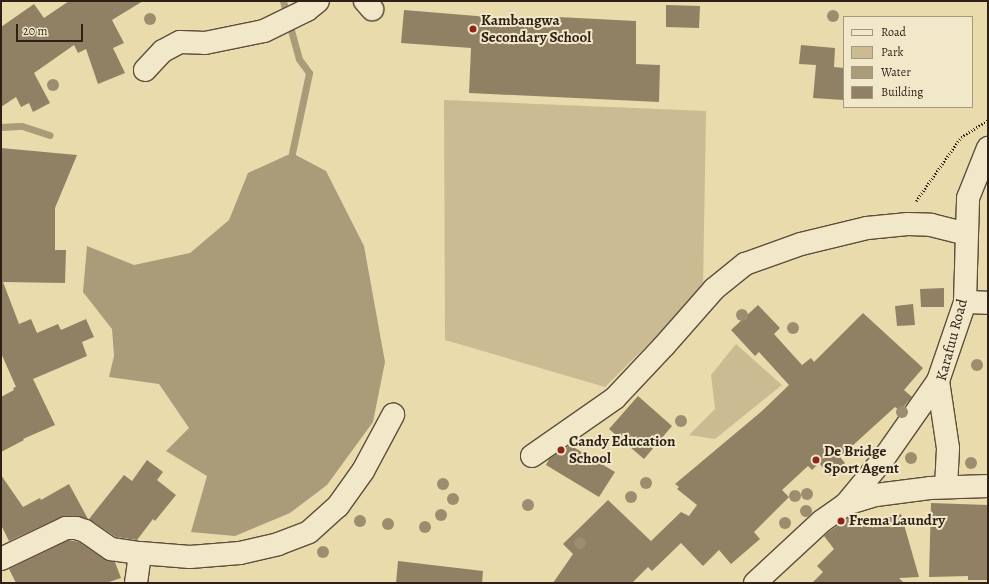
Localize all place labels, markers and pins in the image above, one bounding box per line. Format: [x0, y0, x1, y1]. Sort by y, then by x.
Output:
place label: Kambangwa Secondary School [481, 11, 591, 46]
marker: Kambangwa Secondary School [468, 24, 478, 34]
place label: Candy Education School [569, 432, 676, 467]
place label: De Bridge Sport Agent [824, 442, 899, 477]
marker: Candy Education School [556, 445, 566, 455]
marker: De Bridge Sport Agent [811, 455, 821, 465]
place label: Frema Laundry [849, 512, 945, 530]
marker: Frema Laundry [836, 516, 846, 526]

